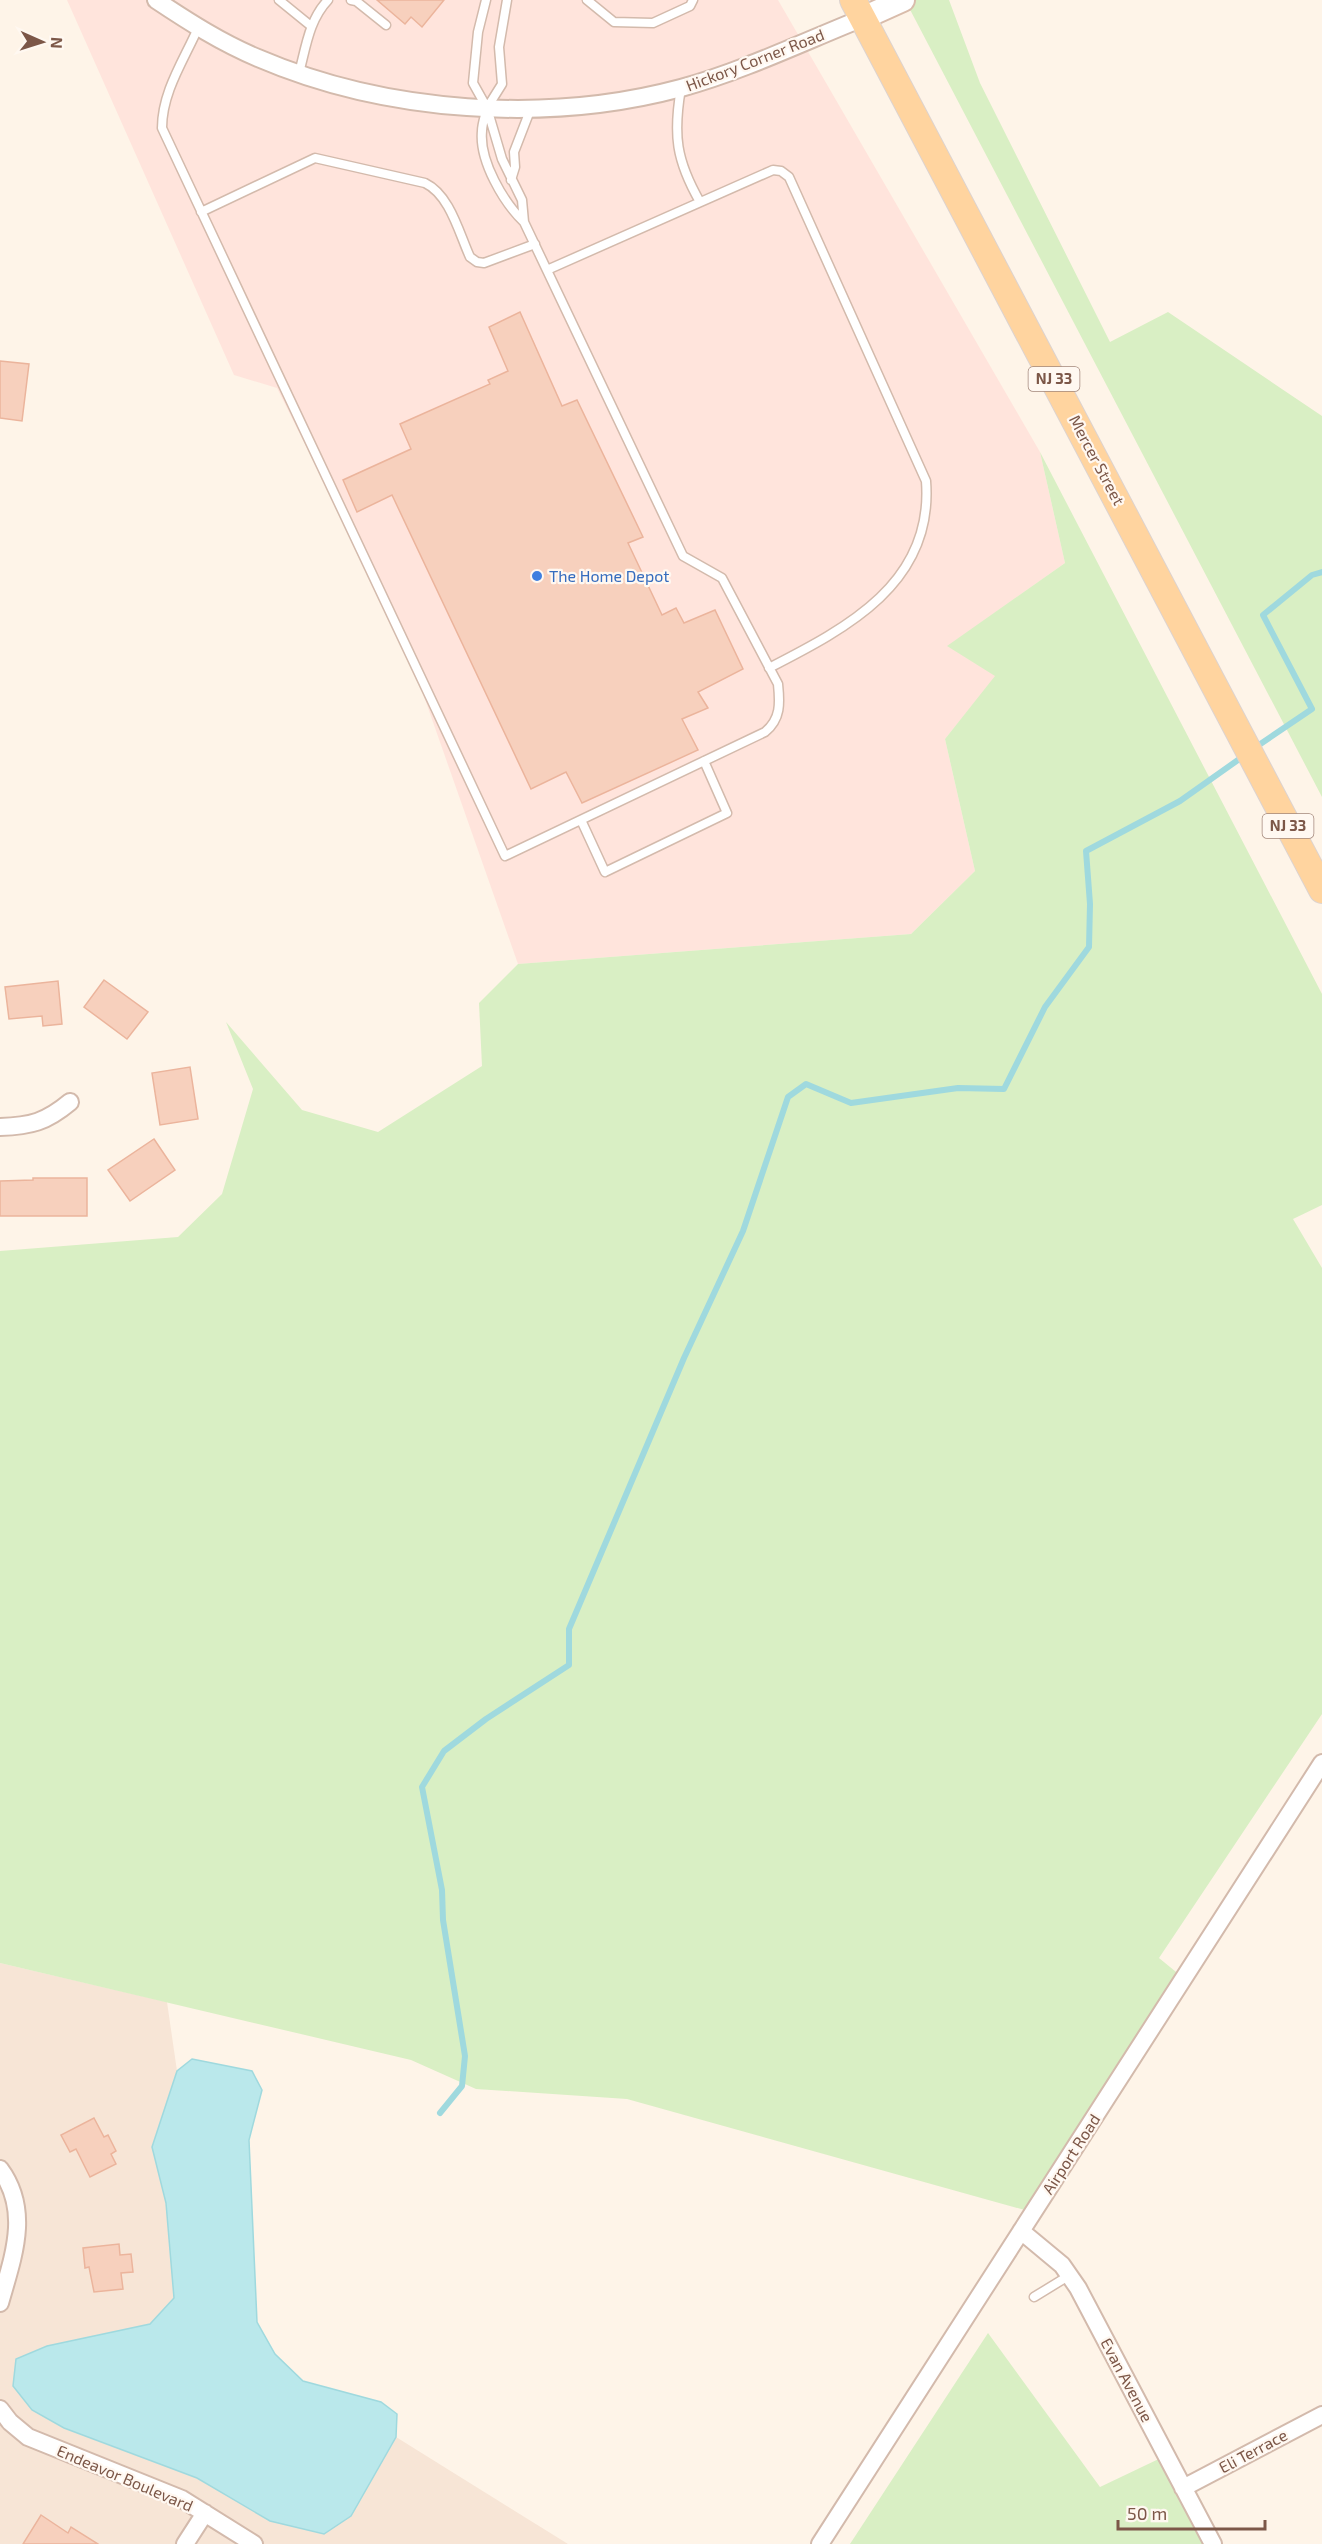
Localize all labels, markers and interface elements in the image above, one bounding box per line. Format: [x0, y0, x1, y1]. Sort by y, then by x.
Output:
north arrow [12, 12, 72, 72]
street label: Hickory Corner Road [683, 24, 827, 95]
text: N [48, 37, 67, 49]
road number: NJ 33 [1028, 367, 1080, 391]
street label: Mercer Street [1066, 411, 1129, 508]
place label: The Home Depot [549, 566, 669, 585]
marker: The Home Depot [530, 569, 544, 583]
road number: NJ 33 [1262, 814, 1314, 838]
street label: Airport Road [1038, 2110, 1104, 2197]
street label: Evan Avenue [1097, 2335, 1157, 2425]
street label: Eli Terrace [1215, 2425, 1290, 2477]
street label: Endeavor Boulevard [54, 2440, 196, 2515]
scale bar [1118, 2493, 1265, 2531]
text: 50 m [1127, 2502, 1167, 2524]

